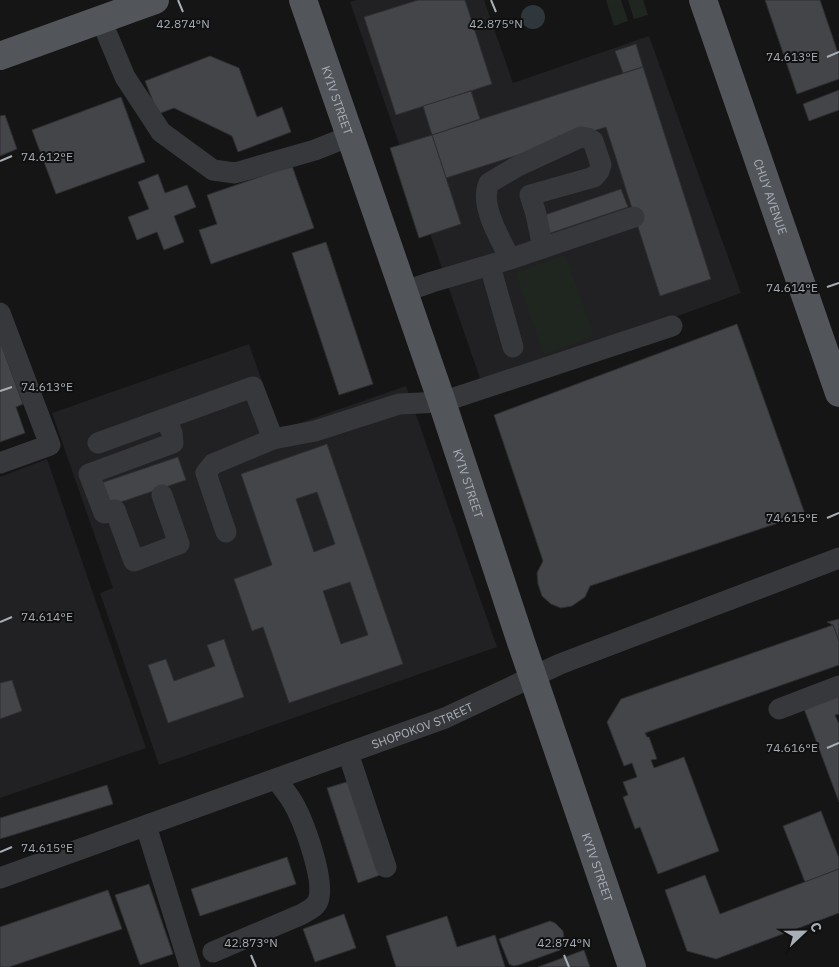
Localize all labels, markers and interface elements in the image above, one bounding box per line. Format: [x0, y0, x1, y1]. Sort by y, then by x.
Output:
text: 42.874°N [156, 16, 210, 31]
text: 42.875°N [469, 16, 523, 31]
text: 74.613°E [766, 49, 818, 64]
street label: KYIV STREET [319, 64, 356, 137]
text: 74.612°E [21, 149, 73, 164]
street label: CHUY AVENUE [751, 157, 791, 236]
text: 74.614°E [766, 280, 818, 295]
text: 74.613°E [21, 379, 73, 394]
street label: KYIV STREET [450, 447, 487, 520]
text: 74.615°E [766, 510, 818, 525]
text: 74.614°E [21, 609, 73, 624]
street label: SHOPOKOV STREET [369, 698, 475, 751]
text: 74.616°E [766, 740, 818, 755]
street label: KYIV STREET [579, 831, 617, 904]
text: 74.615°E [21, 840, 73, 855]
north arrow [779, 907, 829, 957]
text: С [806, 920, 826, 935]
text: 42.873°N [224, 935, 278, 950]
text: 42.874°N [537, 935, 591, 950]

